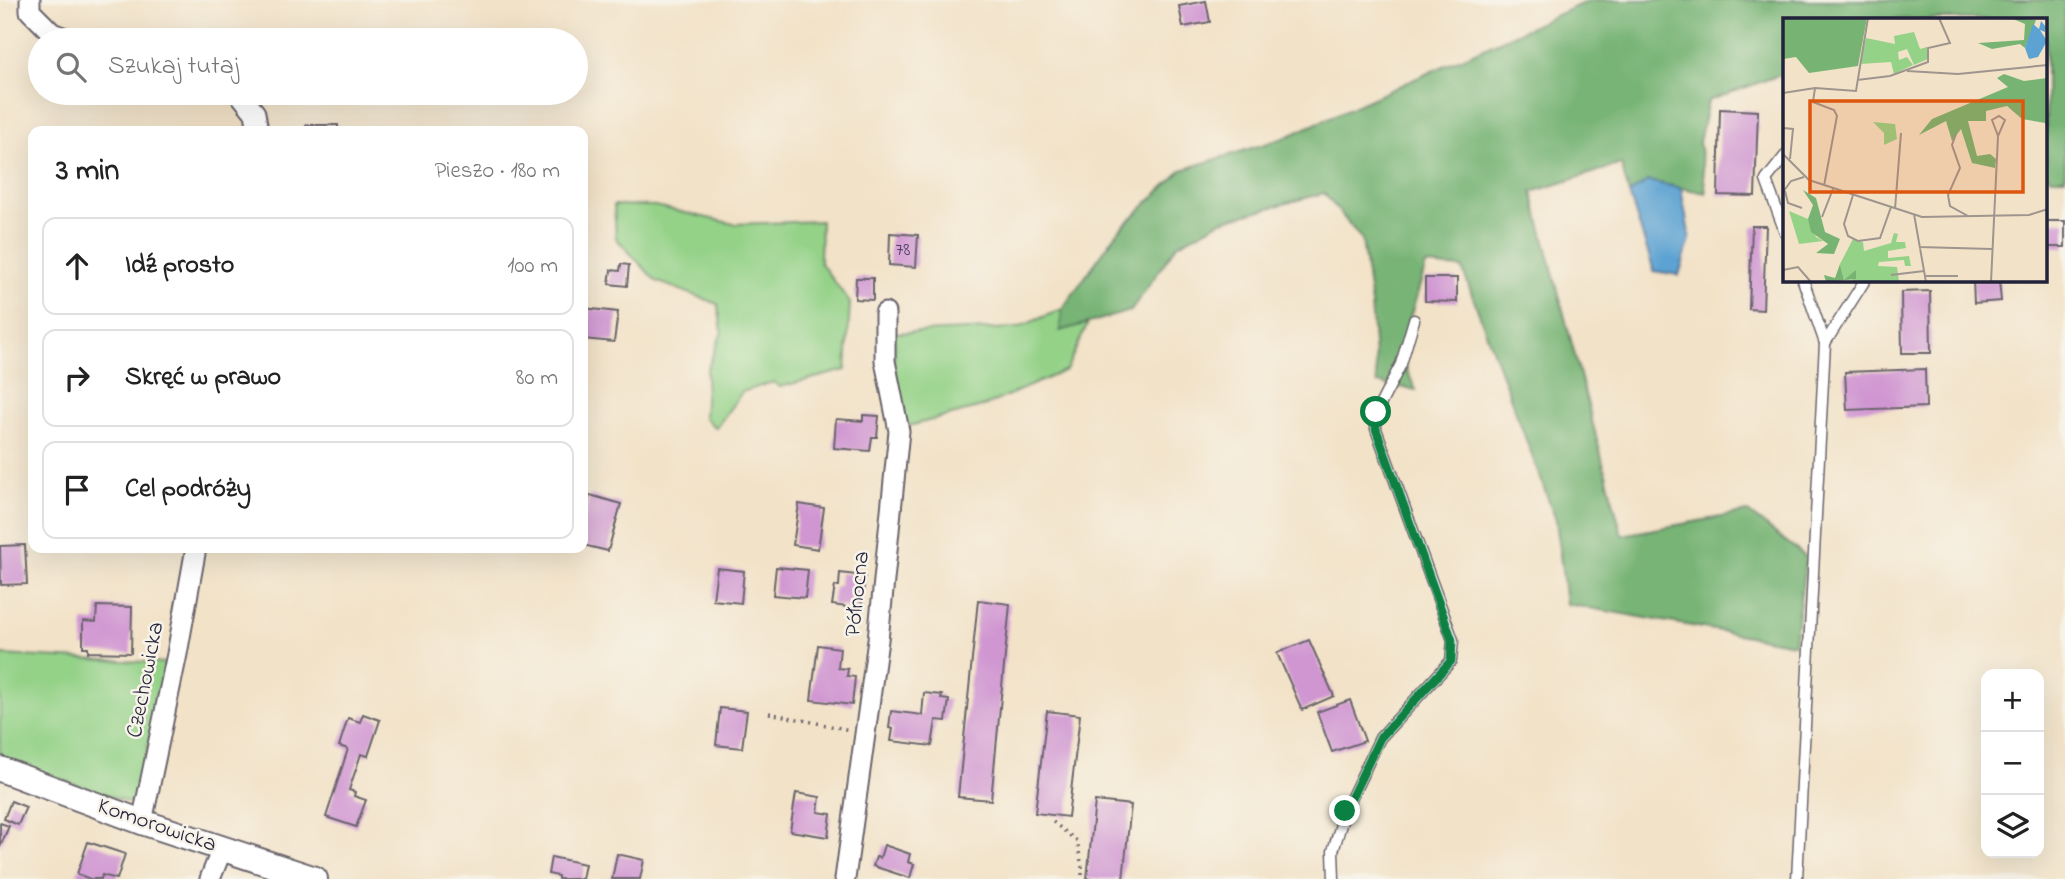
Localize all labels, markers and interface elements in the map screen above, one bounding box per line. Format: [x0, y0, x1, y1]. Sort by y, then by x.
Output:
inset map [1783, 18, 2048, 282]
search box [28, 28, 588, 105]
icon: search [52, 48, 90, 86]
text: Szukaj tutaj [108, 48, 239, 86]
text: 3 min [56, 150, 119, 194]
text: Pieszo · 180 m [434, 155, 560, 188]
house number: 78 [896, 237, 910, 264]
icon: ahead [58, 247, 96, 285]
text: Idź prosto [125, 247, 234, 285]
text: 100 m [507, 250, 558, 283]
icon: right [58, 359, 96, 397]
text: Skręć w prawo [125, 359, 281, 397]
text: 80 m [516, 362, 558, 395]
route start [1360, 396, 1391, 427]
icon: arrive [58, 471, 96, 509]
text: Cel podróży [125, 471, 251, 509]
street label: Północna [837, 550, 879, 638]
street label: Czechowicka [119, 619, 173, 741]
map controls [1981, 669, 2044, 858]
button: + [1981, 669, 2044, 732]
button: − [1981, 732, 2044, 795]
street label: Komorowicka [93, 790, 221, 862]
route end [1329, 795, 1360, 826]
button: layers [1981, 795, 2044, 858]

